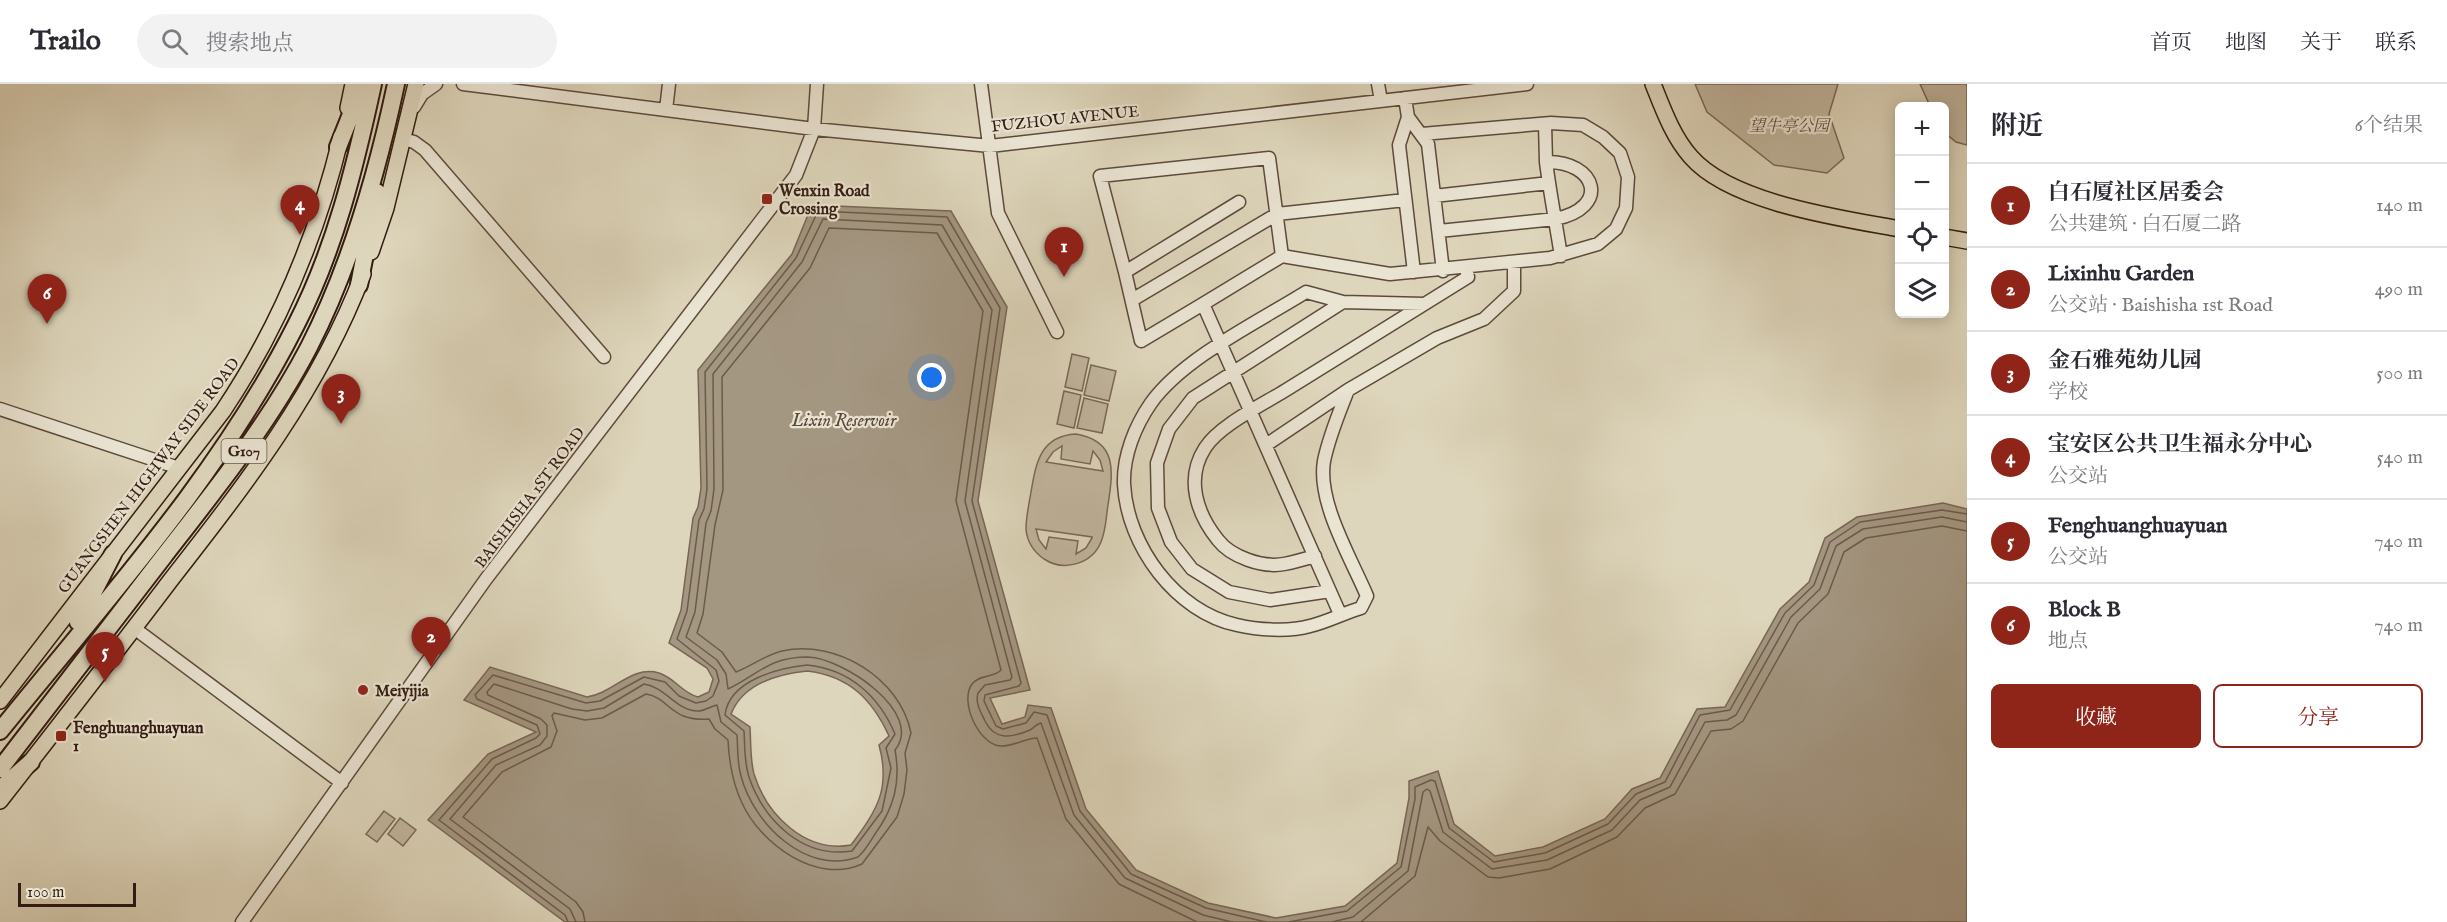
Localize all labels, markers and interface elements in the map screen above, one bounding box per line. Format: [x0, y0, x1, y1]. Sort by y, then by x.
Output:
search box [137, 14, 557, 68]
text: Trailo [30, 24, 101, 59]
icon: search [158, 25, 191, 58]
text: 搜索地点 [206, 30, 294, 58]
text: 首页 [2150, 30, 2192, 57]
text: 地图 [2225, 30, 2267, 57]
text: 关于 [2300, 30, 2342, 57]
text: 联系 [2375, 30, 2417, 57]
street label: FUZHOU AVENUE [990, 102, 1140, 138]
map controls [1895, 102, 1949, 318]
button: + [1895, 102, 1949, 156]
text: 附近 [1991, 110, 2043, 143]
text: 6个结果 [2355, 113, 2423, 138]
park label: 望牛亭公园 [1749, 117, 1832, 137]
button: − [1895, 156, 1949, 210]
text: 白石厦社区居委会 [2048, 179, 2224, 207]
place label: Wenxin Road Crossing [778, 182, 870, 220]
pin: 4 [280, 186, 320, 235]
marker: Wenxin Road Crossing [760, 192, 774, 206]
text: 1 [2007, 193, 2014, 218]
text: 140 m [2376, 193, 2423, 218]
button: locate [1895, 210, 1949, 264]
text: 公共建筑 · 白石厦二路 [2048, 212, 2241, 237]
pin: 1 [1044, 228, 1084, 277]
text: Lixinhu Garden [2048, 260, 2194, 288]
button: layers [1895, 264, 1949, 318]
pin: 6 [28, 274, 66, 324]
text: 2 [2006, 277, 2015, 302]
text: 490 m [2375, 277, 2423, 302]
text: 公交站 · Baishisha 1st Road [2048, 293, 2273, 318]
text: 金石雅苑幼儿园 [2048, 347, 2202, 375]
street label: GUANGSHEN HIGHWAY SIDE ROAD [54, 354, 245, 598]
text: 3 [2007, 361, 2014, 386]
text: 500 m [2376, 361, 2423, 386]
your location [917, 363, 946, 392]
pin: 3 [322, 374, 360, 424]
text: 学校 [2048, 380, 2088, 405]
water label: Lixin Reservoir [791, 410, 897, 433]
street label: BAISHISHA 1ST ROAD [471, 424, 590, 573]
text: 宝安区公共卫生福永分中心 [2048, 431, 2312, 459]
road number: G107 [222, 439, 266, 463]
text: 4 [2006, 445, 2015, 470]
text: 540 m [2376, 445, 2423, 470]
text: 公交站 [2048, 464, 2108, 489]
text: Fenghuanghuayuan [2048, 512, 2227, 540]
text: 5 [2007, 529, 2014, 554]
text: 740 m [2374, 529, 2423, 554]
text: 公交站 [2048, 545, 2108, 570]
text: Block B [2048, 596, 2121, 624]
text: 6 [2006, 613, 2015, 638]
text: 740 m [2374, 613, 2423, 638]
pin: 2 [412, 618, 450, 667]
text: 地点 [2048, 629, 2088, 654]
pin: 5 [86, 632, 124, 682]
place label: Meiyijia [375, 682, 430, 702]
marker: Meiyijia [356, 683, 370, 697]
button: 收藏 [1991, 684, 2201, 748]
button: 分享 [2213, 684, 2423, 748]
place label: Fenghuanghuayuan 1 [73, 719, 204, 757]
marker: Fenghuanghuayuan 1 [54, 729, 68, 743]
scale bar [18, 880, 136, 908]
text: 100 m [27, 883, 64, 903]

